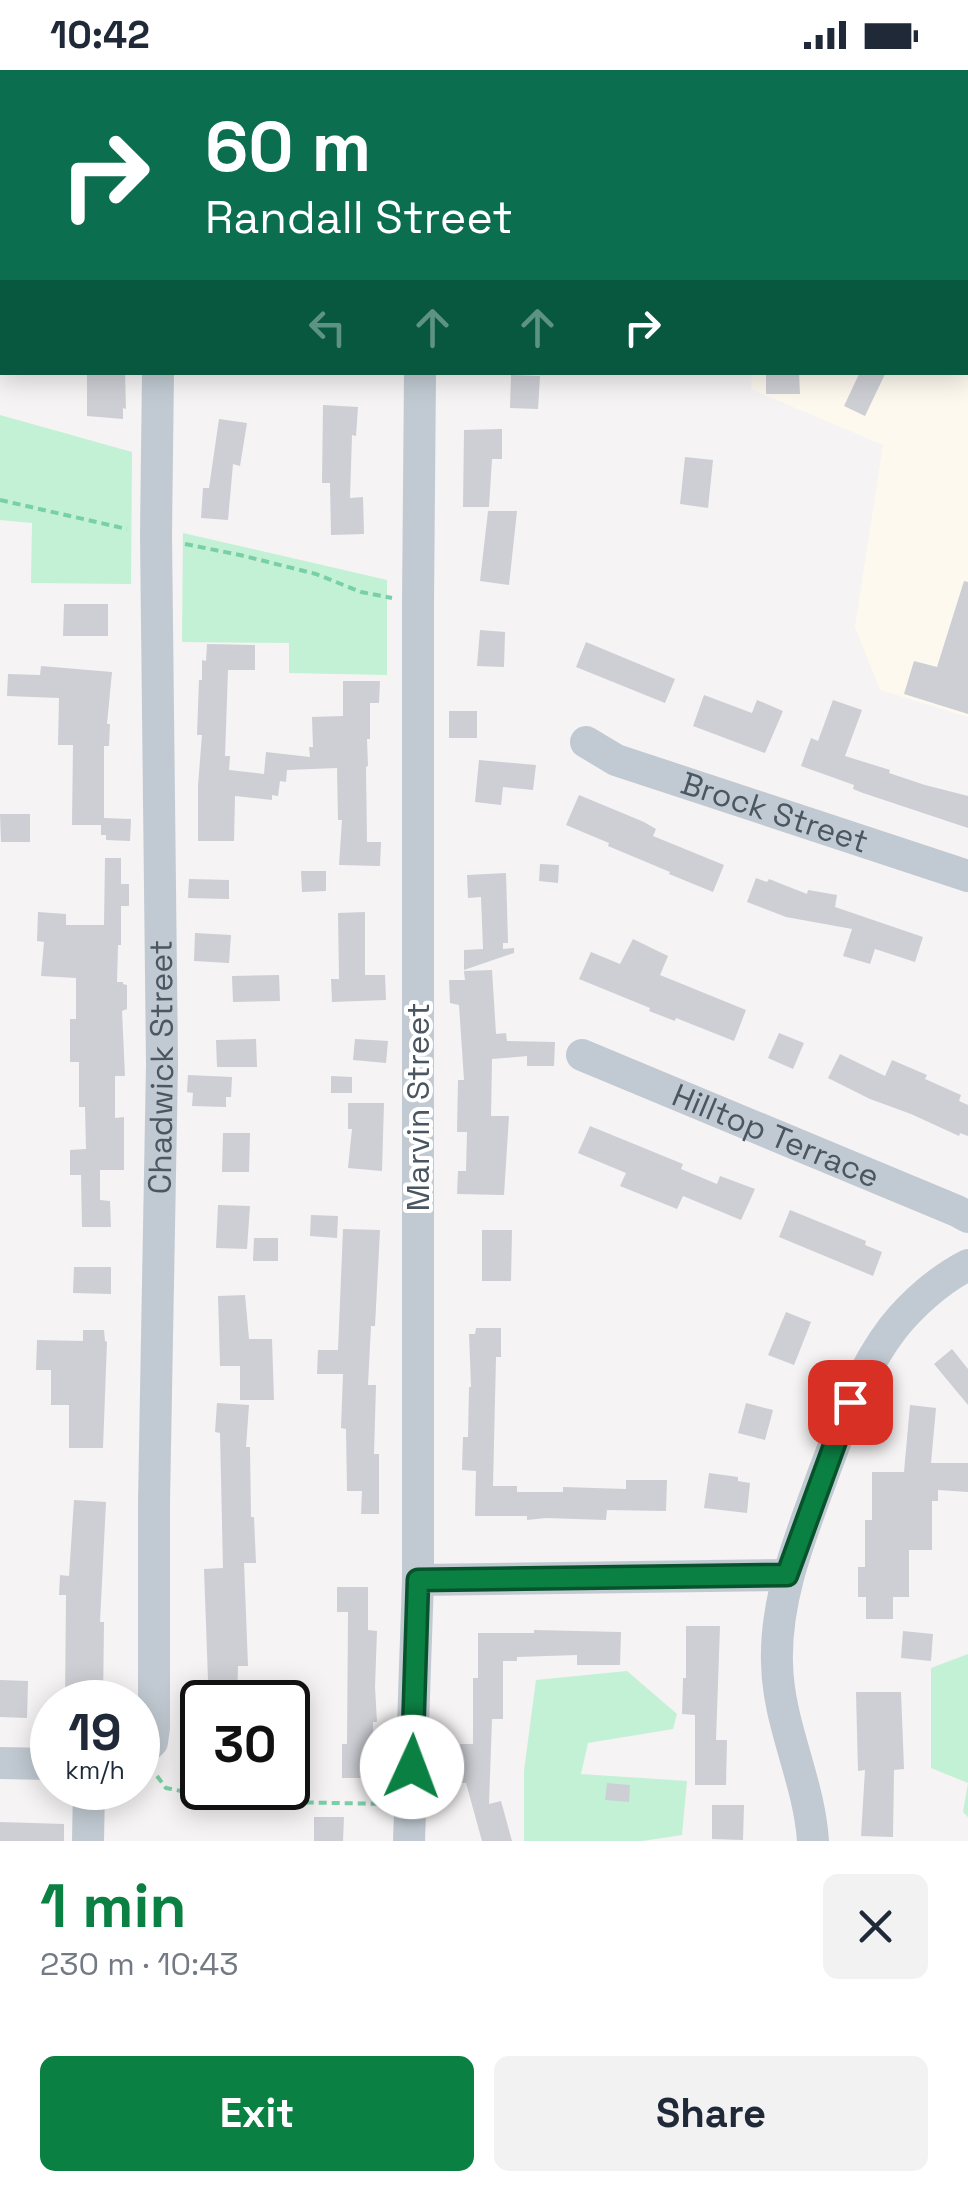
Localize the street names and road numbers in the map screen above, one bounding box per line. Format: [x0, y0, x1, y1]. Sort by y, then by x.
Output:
street label: Brock Street [676, 763, 873, 862]
street label: Chadwick Street [140, 939, 182, 1195]
street label: Marvin Street [398, 1003, 438, 1211]
street label: Hilltop Terrace [666, 1075, 885, 1197]

